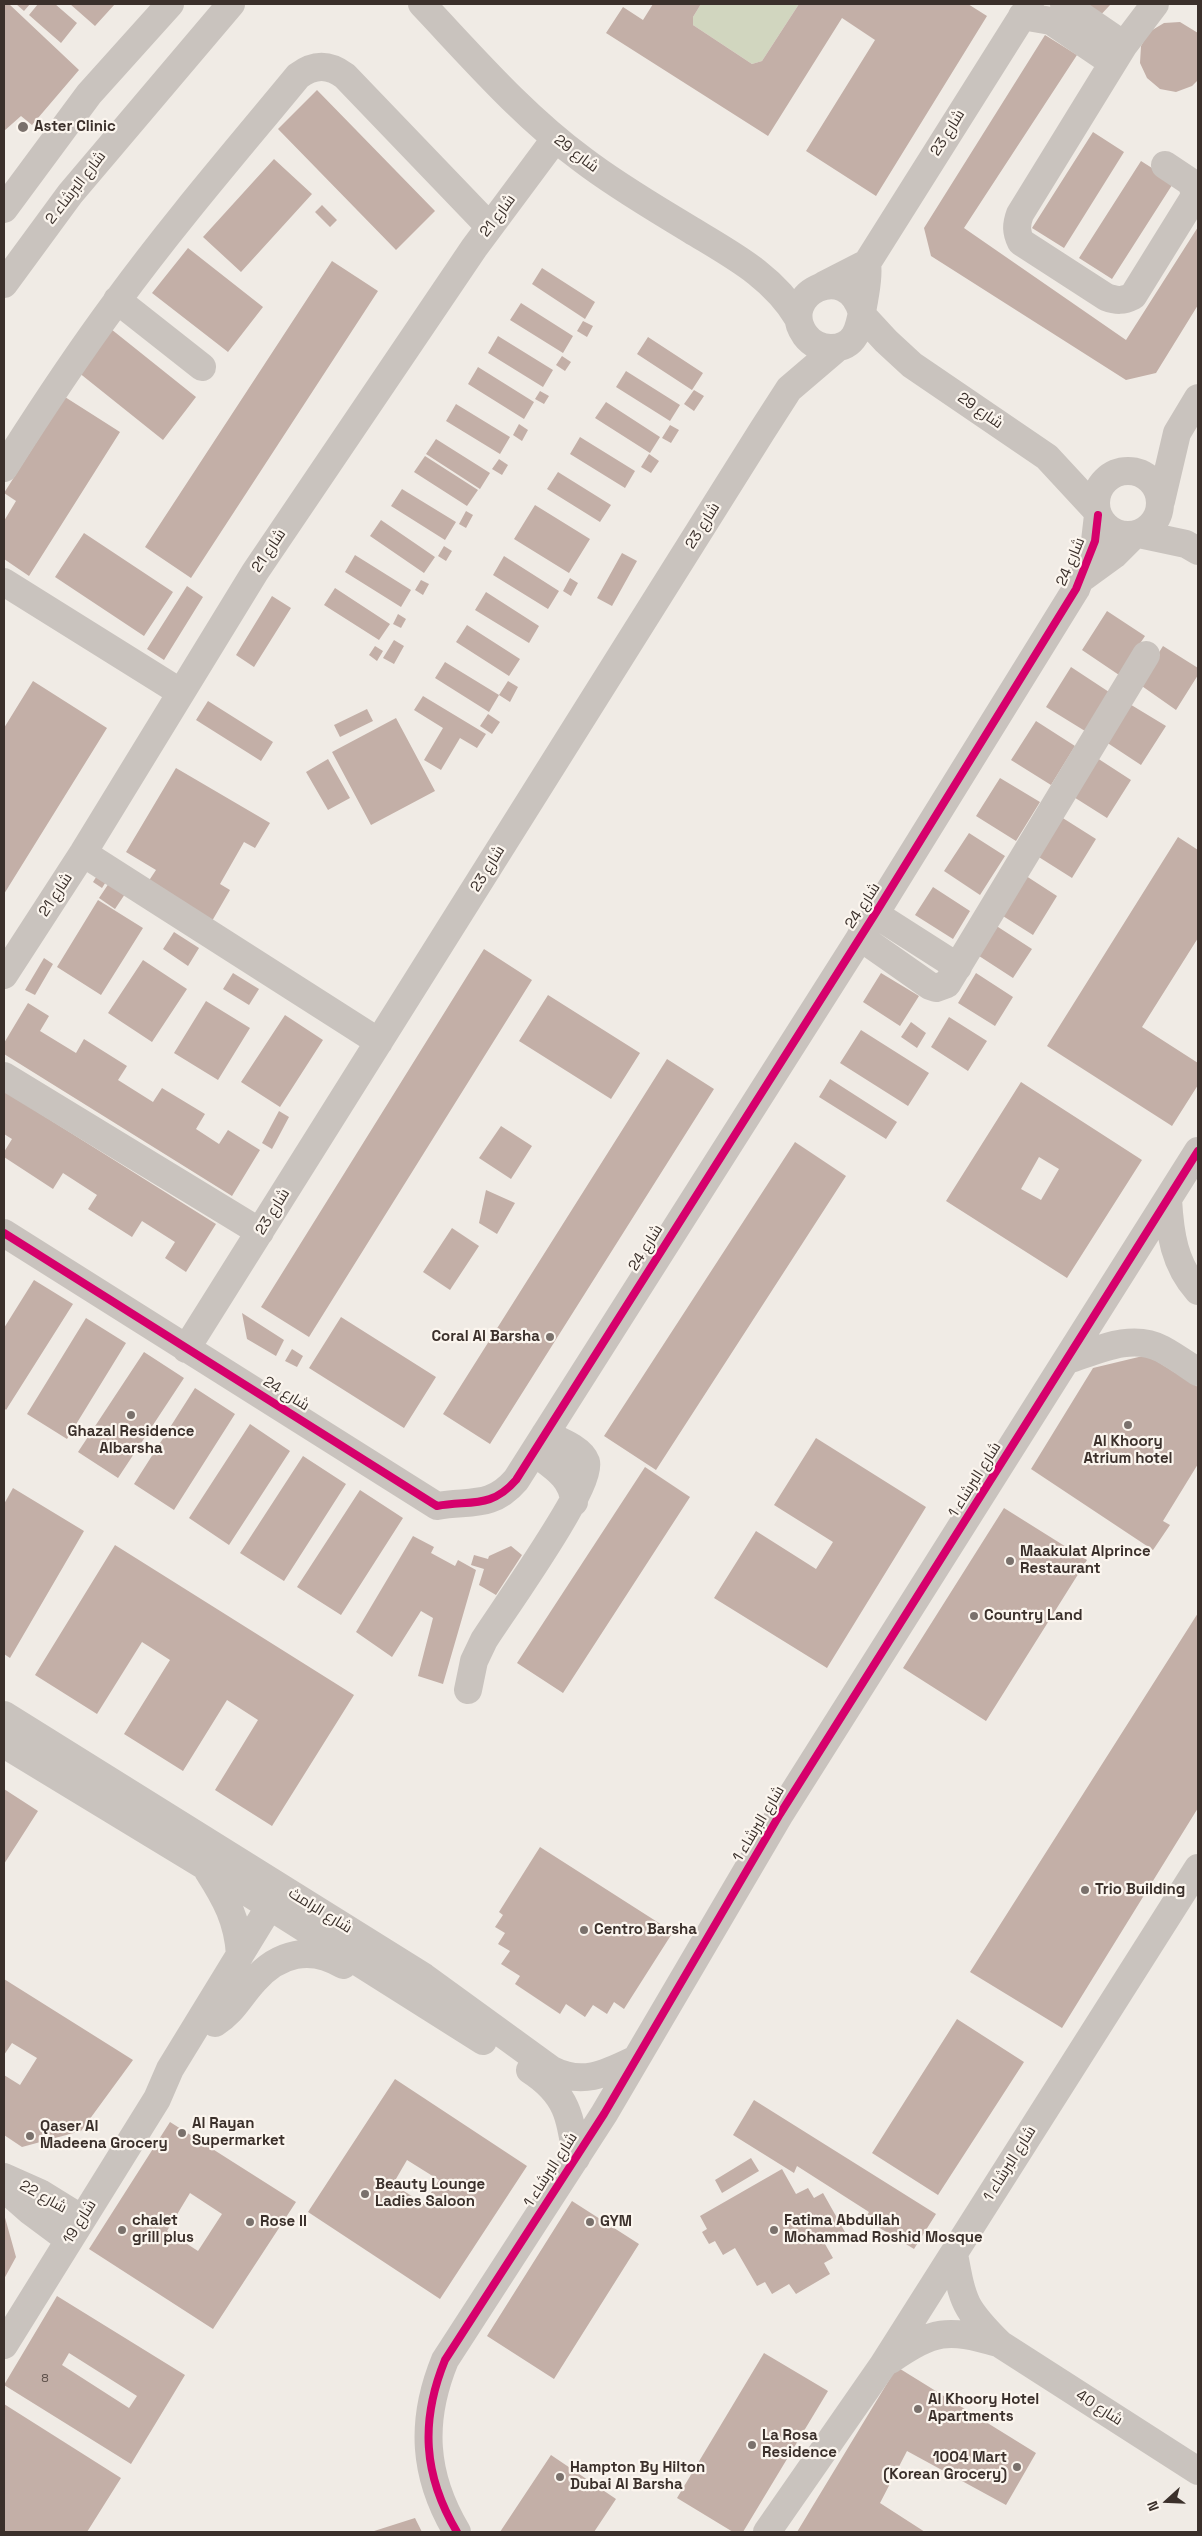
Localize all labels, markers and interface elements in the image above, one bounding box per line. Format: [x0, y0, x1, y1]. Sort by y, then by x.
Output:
street label: شارع 23 [927, 107, 969, 159]
place label: Aster Clinic [34, 118, 116, 136]
marker: Aster Clinic [16, 120, 30, 134]
street label: شارع 29 [550, 131, 602, 177]
street label: شارع البرشاء 2 [42, 148, 110, 228]
street label: شارع 21 [476, 191, 520, 241]
street label: شارع 29 [954, 389, 1006, 433]
street label: شارع 23 [682, 500, 724, 552]
street label: شارع 21 [248, 526, 290, 576]
street label: شارع 24 [1053, 535, 1089, 589]
street label: شارع 23 [467, 843, 509, 895]
street label: شارع 21 [35, 870, 77, 920]
street label: شارع 24 [842, 880, 884, 932]
street label: شارع 23 [252, 1186, 294, 1238]
street label: شارع 24 [625, 1222, 667, 1274]
place label: Coral Al Barsha [431, 1328, 540, 1346]
marker: Coral Al Barsha [544, 1331, 556, 1343]
street label: شارع 24 [260, 1373, 312, 1415]
marker: Ghazal Residence Albarsha [125, 1409, 137, 1421]
marker: Al Khoory Atrium hotel [1122, 1419, 1134, 1431]
place label: Ghazal Residence Albarsha [68, 1423, 194, 1458]
place label: Al Khoory Atrium hotel [1083, 1433, 1173, 1468]
street label: شارع البرشاء 1 [945, 1439, 1005, 1521]
place label: Maakulat Alprince Restaurant [1020, 1543, 1151, 1578]
marker: Maakulat Alprince Restaurant [1004, 1555, 1016, 1567]
place label: Country Land [984, 1607, 1083, 1625]
marker: Country Land [968, 1610, 980, 1622]
street label: شارع البرشاء 1 [729, 1783, 789, 1865]
place label: Trio Building [1095, 1881, 1185, 1899]
street label: شارع الرامث [285, 1884, 355, 1938]
marker: Trio Building [1079, 1884, 1091, 1896]
place label: Centro Barsha [594, 1921, 697, 1939]
marker: Centro Barsha [578, 1924, 590, 1936]
place label: Al Rayan Supermarket [192, 2115, 285, 2150]
place label: Qaser Al Madeena Grocery [40, 2118, 168, 2153]
street label: شارع البرشاء 1 [980, 2123, 1040, 2205]
marker: Al Rayan Supermarket [176, 2127, 188, 2139]
street label: شارع البرشاء 1 [520, 2129, 582, 2211]
marker: Qaser Al Madeena Grocery [24, 2130, 36, 2142]
place label: Beauty Lounge Ladies Saloon [375, 2176, 485, 2211]
street label: شارع 22 [16, 2177, 70, 2217]
marker: Beauty Lounge Ladies Saloon [359, 2188, 371, 2200]
street label: شارع 19 [60, 2197, 100, 2247]
place label: chalet grill plus [132, 2212, 194, 2247]
place label: Fatima Abdullah Mohammad Roshid Mosque [784, 2212, 983, 2247]
place label: Rose II [260, 2213, 307, 2231]
place label: GYM [600, 2213, 632, 2231]
marker: Rose II [244, 2216, 256, 2228]
marker: GYM [584, 2216, 596, 2228]
marker: chalet grill plus [116, 2224, 128, 2236]
marker: Fatima Abdullah Mohammad Roshid Mosque [768, 2224, 780, 2236]
house number: 8 [41, 2372, 49, 2386]
street label: شارع 40 [1072, 2386, 1126, 2430]
place label: Al Khoory Hotel Apartments [928, 2391, 1039, 2426]
marker: Al Khoory Hotel Apartments [912, 2403, 924, 2415]
place label: La Rosa Residence [762, 2427, 837, 2462]
marker: La Rosa Residence [746, 2439, 758, 2451]
place label: 1004 Mart (Korean Grocery) [883, 2449, 1007, 2484]
place label: Hampton By Hilton Dubai Al Barsha [570, 2459, 705, 2494]
marker: 1004 Mart (Korean Grocery) [1011, 2461, 1023, 2473]
marker: Hampton By Hilton Dubai Al Barsha [554, 2471, 566, 2483]
north arrow [1142, 2476, 1192, 2526]
text: N [1143, 2499, 1163, 2514]

